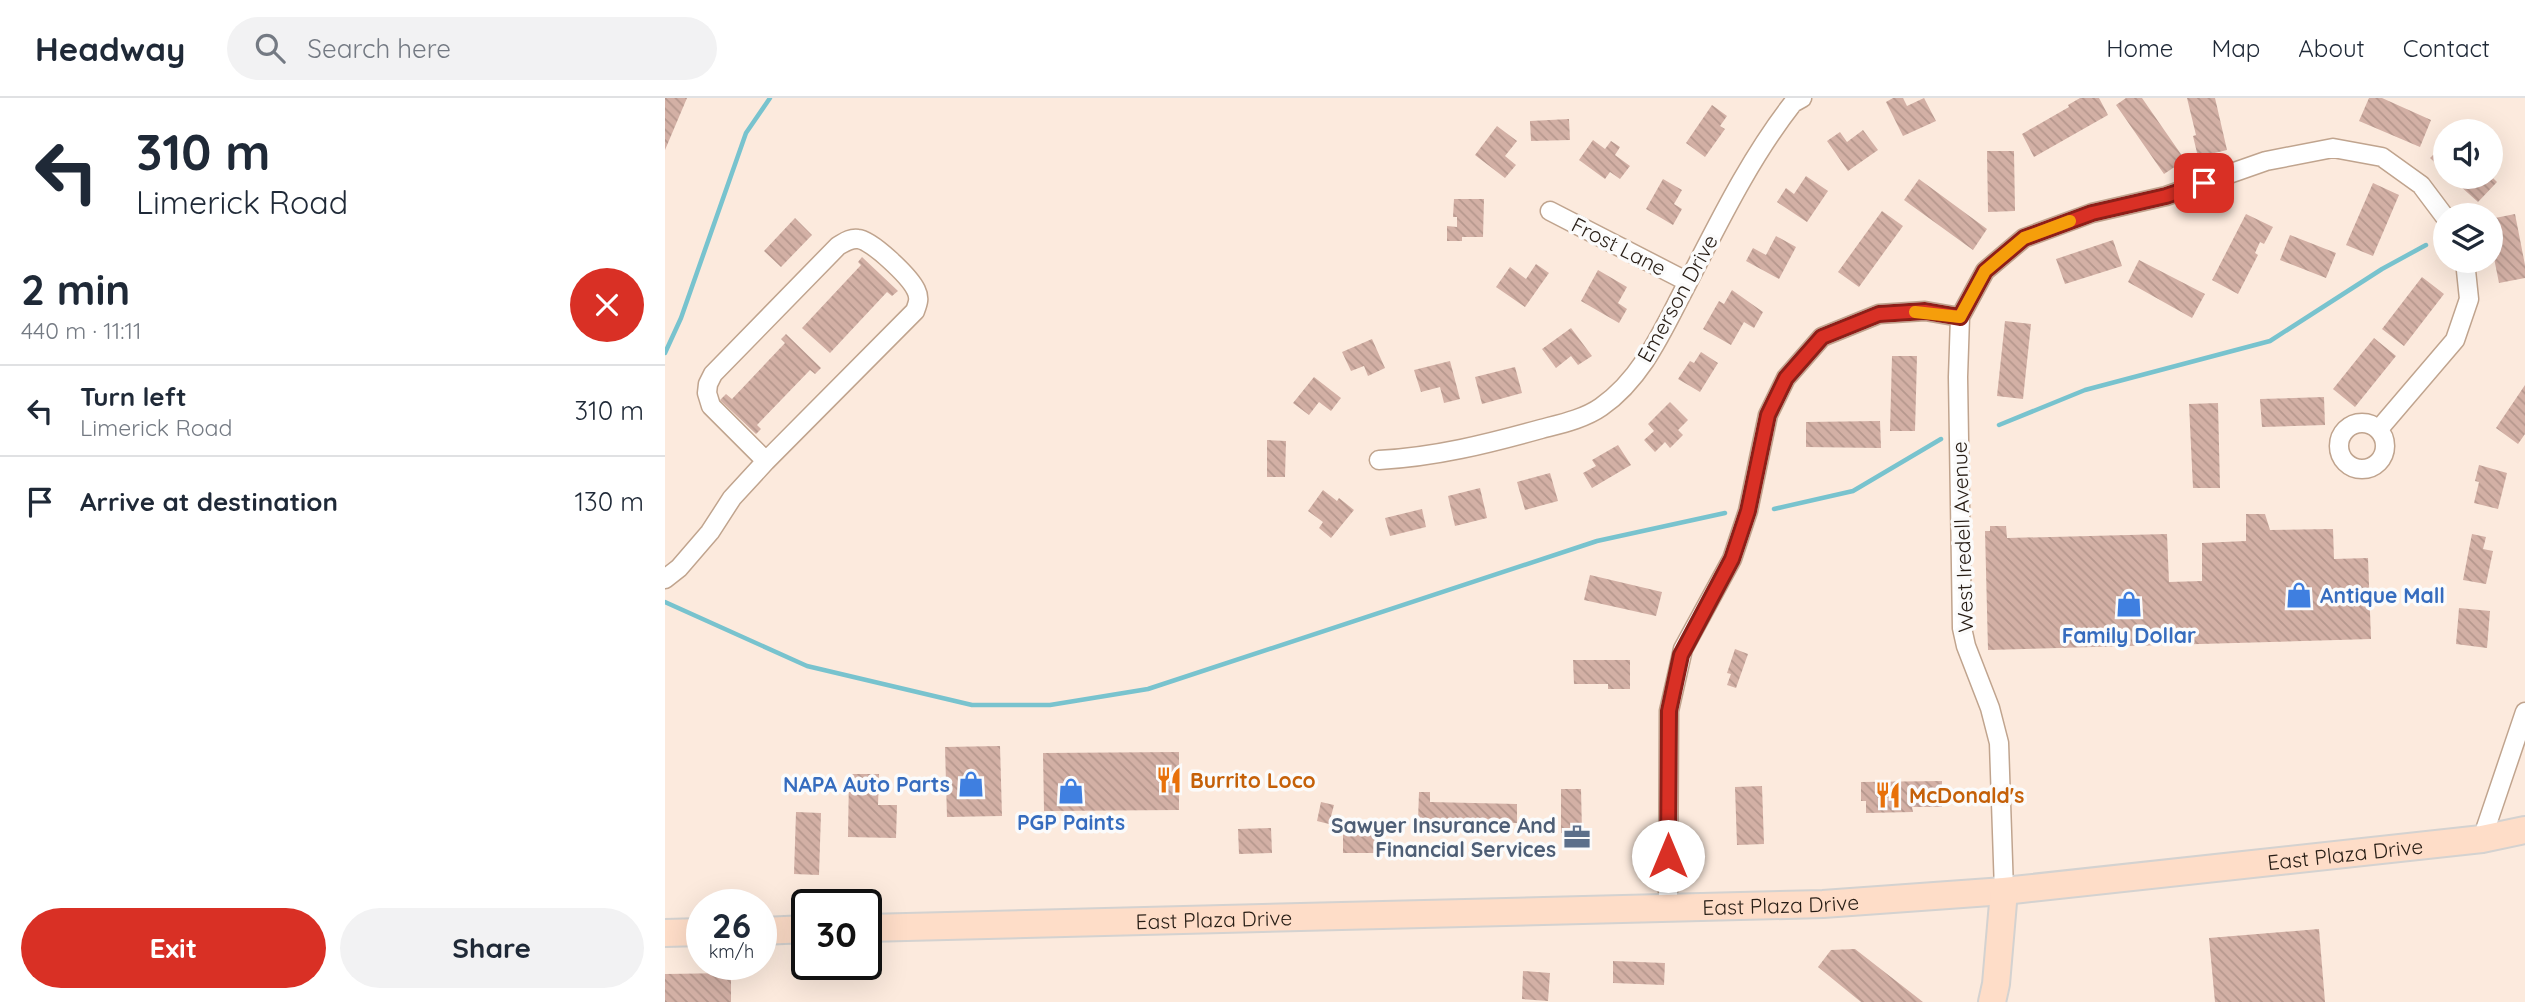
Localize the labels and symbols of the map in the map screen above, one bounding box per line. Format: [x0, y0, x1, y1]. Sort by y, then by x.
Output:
pin [2174, 153, 2234, 213]
street label: Frost Lane [1567, 211, 1671, 281]
street label: Emerson Drive [1631, 230, 1723, 366]
street label: West Iredell Avenue [1946, 441, 1978, 633]
shop icon: Antique Mall [2284, 580, 2314, 610]
place label: Antique Mall [2320, 582, 2445, 608]
shop icon: Family Dollar [2114, 589, 2144, 619]
place label: Family Dollar [2062, 622, 2196, 648]
restaurant icon: Burrito Loco [1154, 765, 1184, 795]
place label: Burrito Loco [1190, 767, 1316, 793]
shop icon: NAPA Auto Parts [956, 769, 986, 799]
place label: NAPA Auto Parts [783, 771, 950, 797]
shop icon: PGP Paints [1056, 776, 1086, 806]
restaurant icon: McDonald's [1873, 780, 1903, 810]
place label: McDonald's [1909, 782, 2024, 808]
place label: PGP Paints [1017, 809, 1125, 835]
place label: Sawyer Insurance And Financial Services [1331, 812, 1556, 862]
position arrow [1631, 819, 1705, 893]
office icon: Sawyer Insurance And Financial Services [1562, 822, 1592, 852]
street label: East Plaza Drive [2266, 832, 2424, 875]
street label: East Plaza Drive [1702, 888, 1860, 920]
speed limit sign: 30 [791, 889, 882, 980]
street label: East Plaza Drive [1135, 904, 1293, 934]

